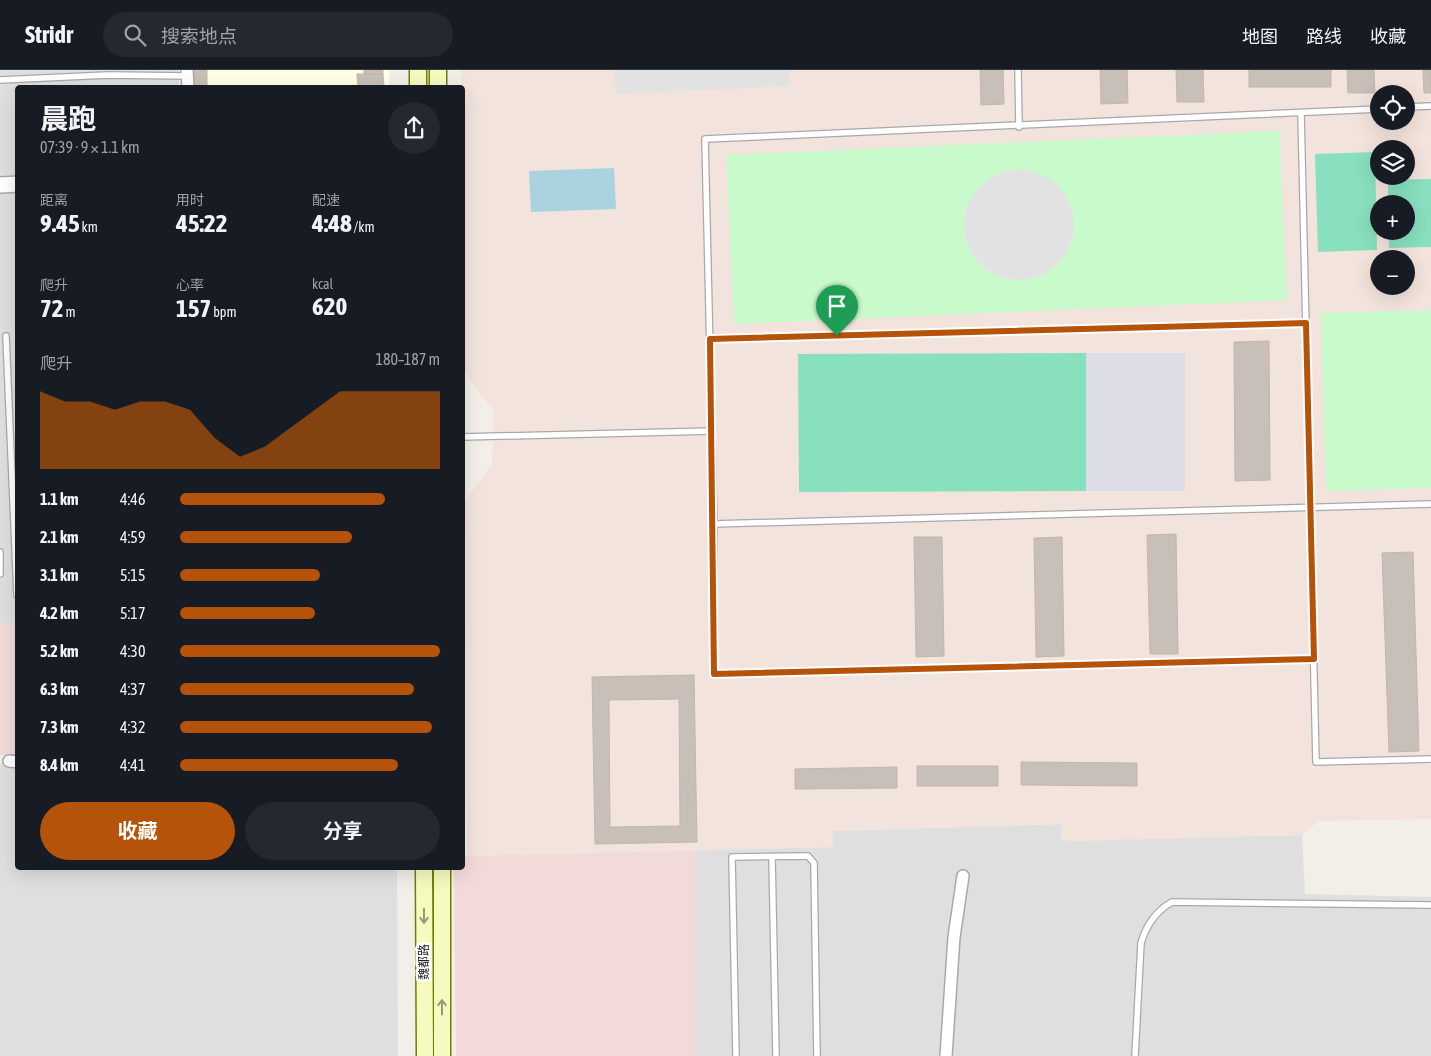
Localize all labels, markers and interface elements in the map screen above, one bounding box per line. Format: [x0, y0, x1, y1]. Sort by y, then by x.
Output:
search box [103, 12, 453, 57]
text: Stridr [25, 21, 73, 48]
icon: search [121, 21, 149, 49]
text: 搜索地点 [161, 25, 237, 47]
text: 地图 [1242, 26, 1278, 47]
text: 路线 [1306, 26, 1342, 47]
text: 收藏 [1370, 26, 1406, 47]
map controls [1370, 85, 1415, 295]
button: locate [1370, 85, 1415, 130]
button: share [388, 102, 440, 154]
text: 晨跑 [40, 103, 96, 135]
text: 07:39 · 9 × 1.1 km [40, 138, 140, 156]
button: layers [1370, 140, 1415, 185]
text: 距离 [40, 192, 68, 208]
text: 用时 [176, 192, 204, 208]
text: 配速 [312, 192, 340, 208]
button: + [1370, 195, 1415, 240]
text: 9.45 [40, 209, 80, 237]
text: 45:22 [176, 209, 227, 237]
text: 4:48 [312, 209, 352, 237]
text: km [80, 219, 98, 235]
text: /km [352, 219, 375, 235]
button: − [1370, 250, 1415, 295]
text: kcal [312, 276, 333, 292]
text: 爬升 [40, 277, 68, 293]
text: 心率 [176, 277, 204, 293]
pin [816, 285, 858, 336]
text: 620 [312, 292, 347, 320]
icon: arrive [823, 292, 851, 320]
text: 72 [40, 294, 64, 322]
text: 157 [176, 294, 211, 322]
text: m [64, 304, 76, 320]
text: bpm [211, 304, 237, 320]
text: 180–187 m [376, 350, 440, 368]
text: 爬升 [40, 354, 72, 372]
text: 1.1 km [40, 490, 79, 508]
text: 4:46 [120, 490, 145, 508]
text: 2.1 km [40, 528, 79, 546]
text: 4:59 [120, 528, 145, 546]
text: 3.1 km [40, 566, 79, 584]
text: 5:15 [120, 566, 145, 584]
text: 4.2 km [40, 604, 79, 622]
text: 5:17 [120, 604, 145, 622]
text: 5.2 km [40, 642, 79, 660]
text: 4:30 [120, 642, 145, 660]
text: 6.3 km [40, 680, 79, 698]
text: 4:37 [120, 680, 145, 698]
text: 7.3 km [40, 718, 79, 736]
text: 4:32 [120, 718, 145, 736]
text: 8.4 km [40, 756, 79, 774]
text: 4:41 [120, 756, 145, 774]
button: 收藏 [40, 802, 235, 860]
button: 分享 [245, 802, 440, 860]
one-way arrow [419, 908, 429, 924]
street label: 魏都路 [417, 944, 431, 980]
one-way arrow [437, 1000, 447, 1016]

